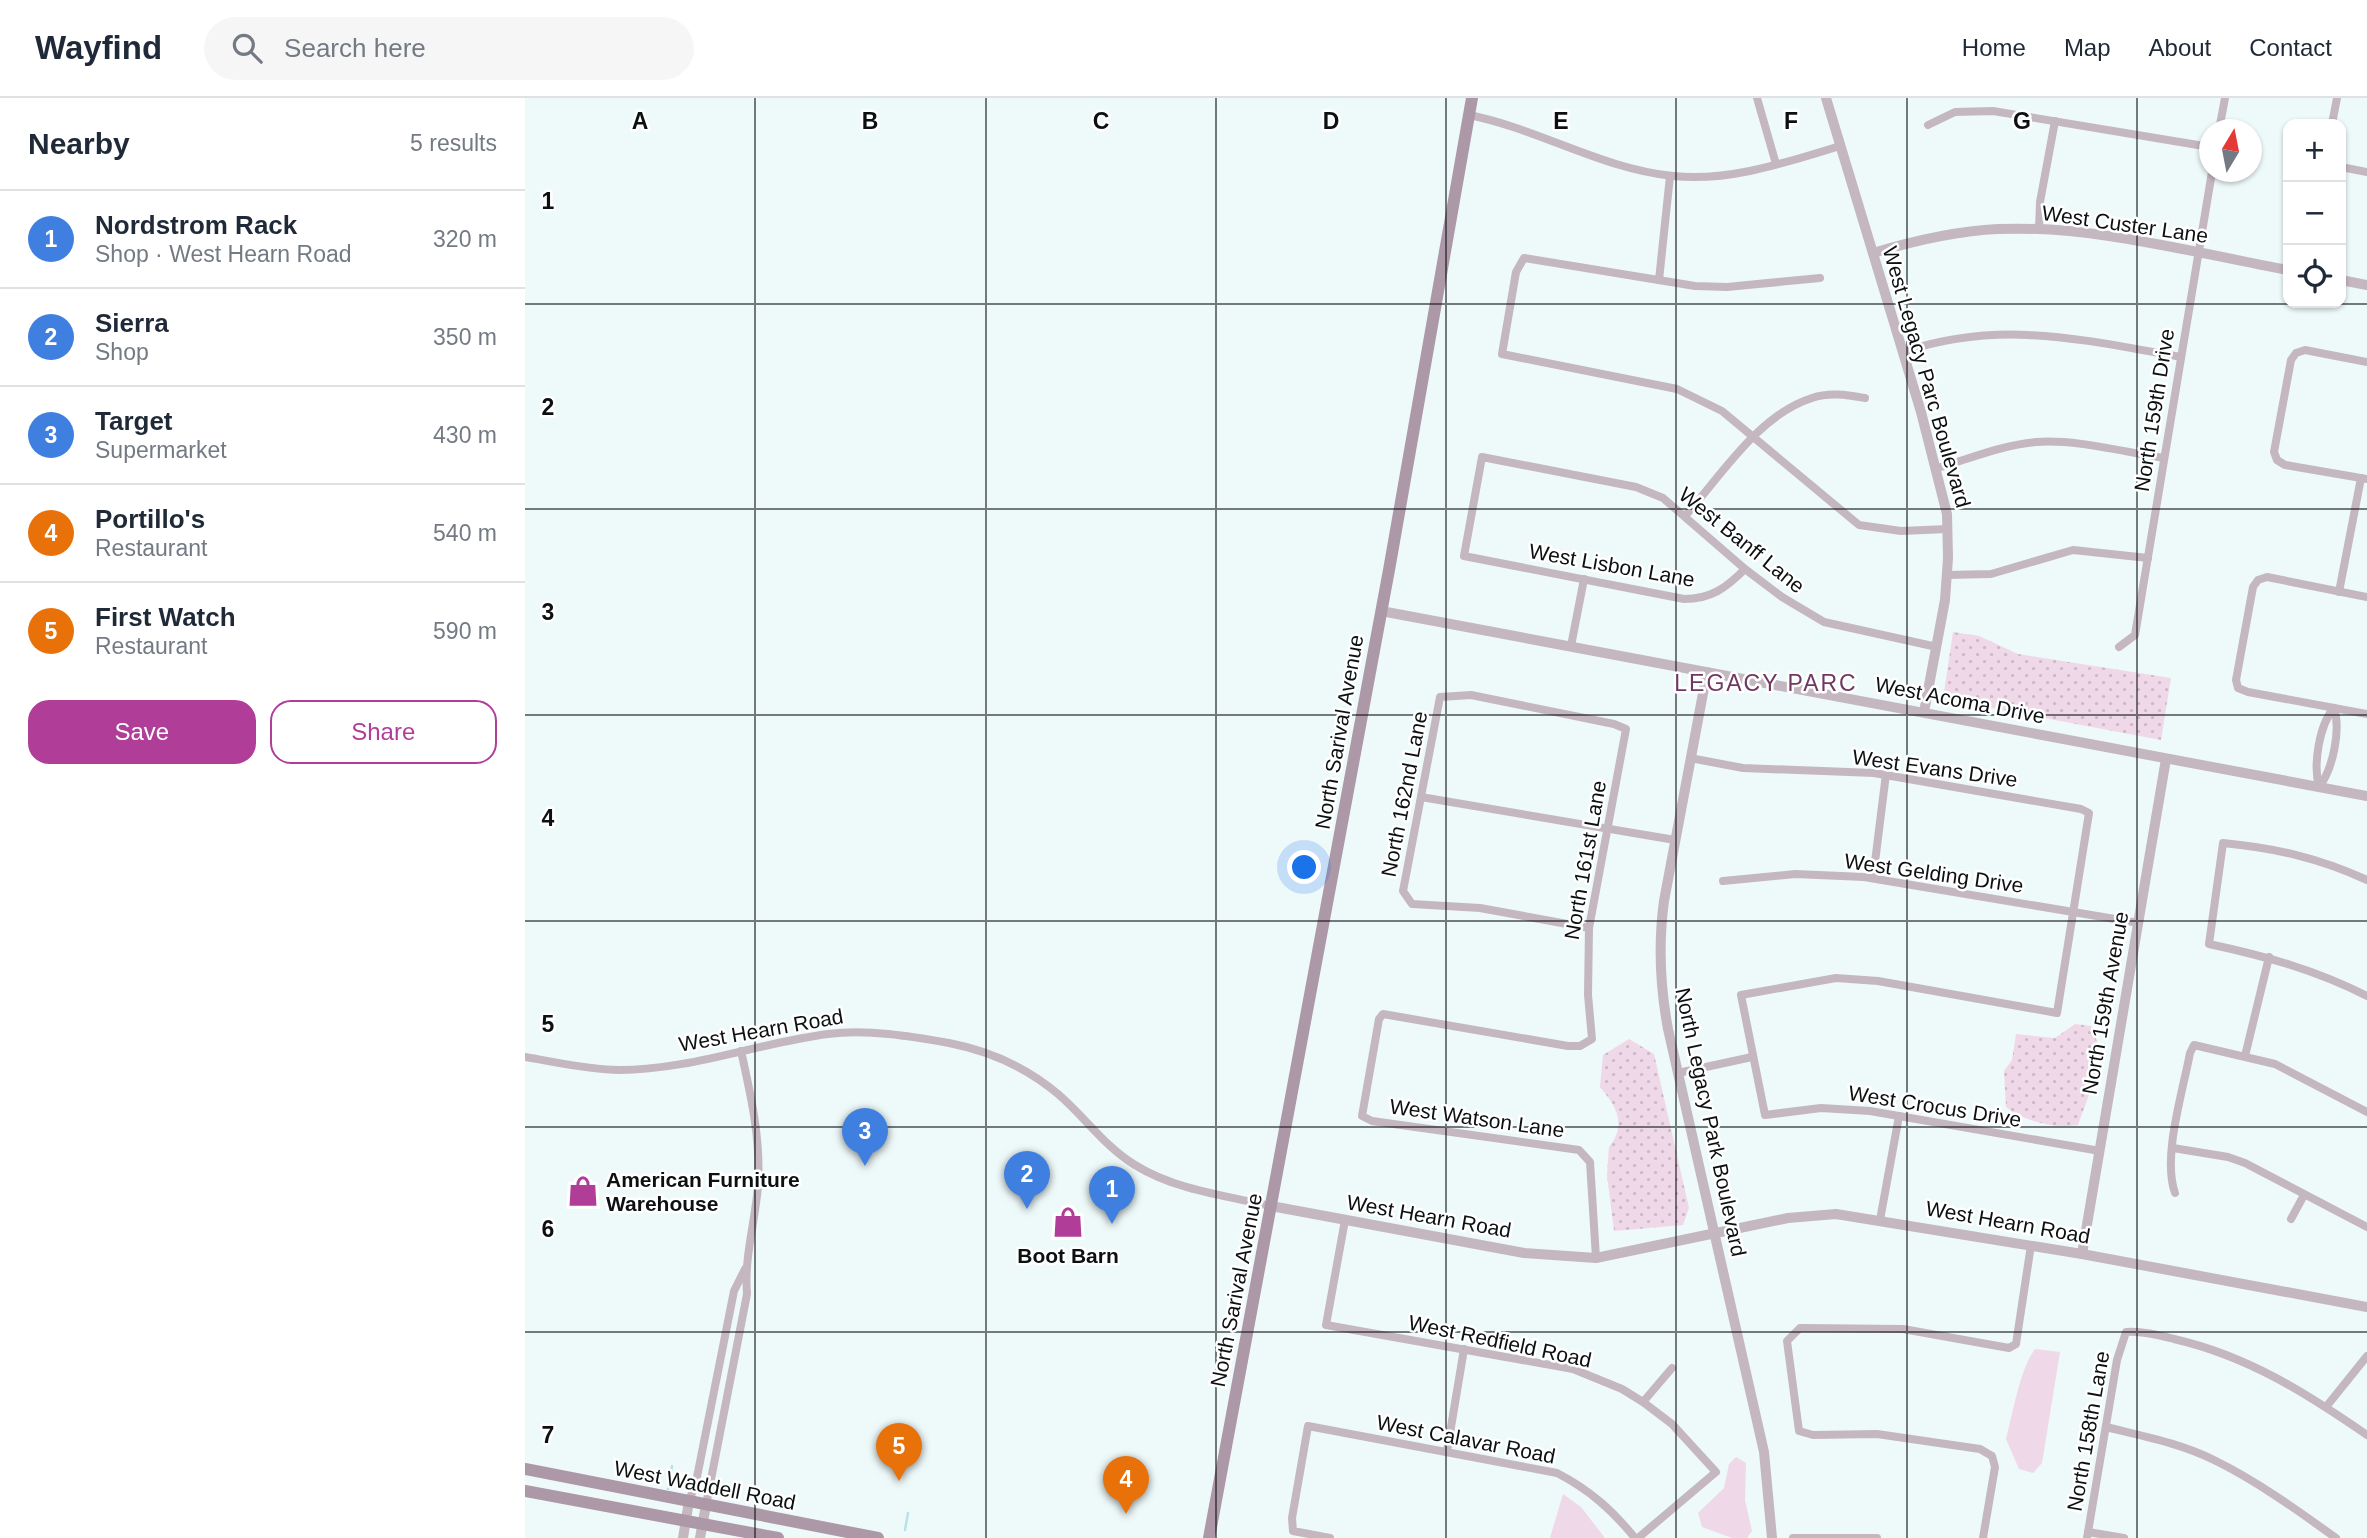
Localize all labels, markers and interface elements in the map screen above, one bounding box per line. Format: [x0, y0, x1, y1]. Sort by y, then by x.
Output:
search box [204, 17, 694, 80]
text: Wayfind [35, 29, 162, 66]
icon: search [228, 29, 266, 67]
text: Search here [284, 33, 426, 63]
text: Home [1962, 34, 2026, 61]
text: Map [2064, 34, 2111, 61]
text: About [2149, 34, 2211, 61]
text: Contact [2249, 34, 2332, 61]
text: A [632, 108, 648, 134]
text: B [862, 108, 878, 134]
text: C [1093, 108, 1109, 134]
text: D [1323, 108, 1339, 134]
text: E [1553, 108, 1569, 134]
text: F [1784, 108, 1798, 134]
text: G [2013, 108, 2031, 134]
north arrow [2199, 119, 2262, 182]
map controls [2283, 119, 2346, 308]
button: + [2283, 119, 2346, 182]
text: Nearby [28, 127, 130, 160]
text: 5 results [410, 130, 497, 156]
button: − [2283, 182, 2346, 245]
text: 1 [542, 188, 555, 214]
street label: West Custer Lane [2040, 201, 2210, 247]
text: Nordstrom Rack [95, 210, 297, 240]
text: 1 [45, 226, 57, 252]
text: 320 m [433, 226, 497, 252]
text: Shop · West Hearn Road [95, 241, 352, 267]
street label: West Legacy Parc Boulevard [1879, 244, 1975, 510]
button: locate [2283, 245, 2346, 308]
text: Sierra [95, 308, 169, 338]
text: 2 [45, 324, 57, 350]
text: 350 m [433, 324, 497, 350]
street label: North 159th Drive [2130, 327, 2178, 493]
text: Shop [95, 339, 149, 365]
text: 2 [542, 394, 554, 420]
text: Target [95, 406, 173, 436]
text: 3 [45, 422, 57, 448]
text: 430 m [433, 422, 497, 448]
text: Supermarket [95, 437, 227, 463]
street label: West Banff Lane [1675, 482, 1809, 598]
text: Portillo's [95, 504, 205, 534]
text: 4 [45, 520, 57, 546]
text: 540 m [433, 520, 497, 546]
text: Restaurant [95, 535, 208, 561]
street label: West Lisbon Lane [1527, 539, 1697, 591]
text: 3 [542, 599, 554, 625]
text: First Watch [95, 602, 236, 632]
text: 5 [45, 618, 57, 644]
text: 590 m [433, 618, 497, 644]
text: Restaurant [95, 633, 208, 659]
street label: North Sarival Avenue [1311, 633, 1367, 831]
district label: LEGACY PARC [1674, 670, 1858, 696]
street label: West Acoma Drive [1873, 672, 2047, 728]
button: Save [28, 700, 256, 764]
button: Share [270, 700, 497, 764]
street label: North 162nd Lane [1377, 709, 1431, 879]
street label: West Evans Drive [1851, 745, 2019, 791]
street label: North 161st Lane [1560, 779, 1610, 941]
text: 4 [542, 805, 555, 831]
street label: West Gelding Drive [1843, 849, 2025, 897]
your location [1287, 850, 1321, 884]
street label: North 159th Avenue [2078, 910, 2132, 1096]
street label: North Legacy Park Boulevard [1671, 985, 1751, 1259]
street label: West Hearn Road [677, 1004, 845, 1056]
text: 5 [542, 1011, 555, 1037]
street label: West Crocus Drive [1847, 1081, 2023, 1131]
street label: West Watson Lane [1388, 1094, 1566, 1142]
pin: 3 [842, 1108, 888, 1166]
pin: 2 [1004, 1151, 1050, 1209]
pin: 1 [1089, 1166, 1135, 1224]
place label: American Furniture Warehouse [606, 1168, 800, 1215]
shop icon: American Furniture Warehouse [566, 1174, 600, 1208]
street label: West Hearn Road [1345, 1190, 1513, 1242]
street label: North Sarival Avenue [1206, 1191, 1266, 1389]
street label: West Hearn Road [1924, 1196, 2092, 1248]
shop icon: Boot Barn [1051, 1205, 1085, 1239]
text: 6 [542, 1216, 554, 1242]
place label: Boot Barn [1017, 1244, 1119, 1267]
street label: West Redfield Road [1406, 1310, 1594, 1372]
street label: North 158th Lane [2063, 1349, 2113, 1513]
street label: West Calavar Road [1375, 1410, 1557, 1468]
text: 7 [542, 1422, 554, 1448]
pin: 5 [876, 1423, 922, 1481]
street label: West Waddell Road [612, 1456, 798, 1514]
pin: 4 [1103, 1456, 1149, 1514]

